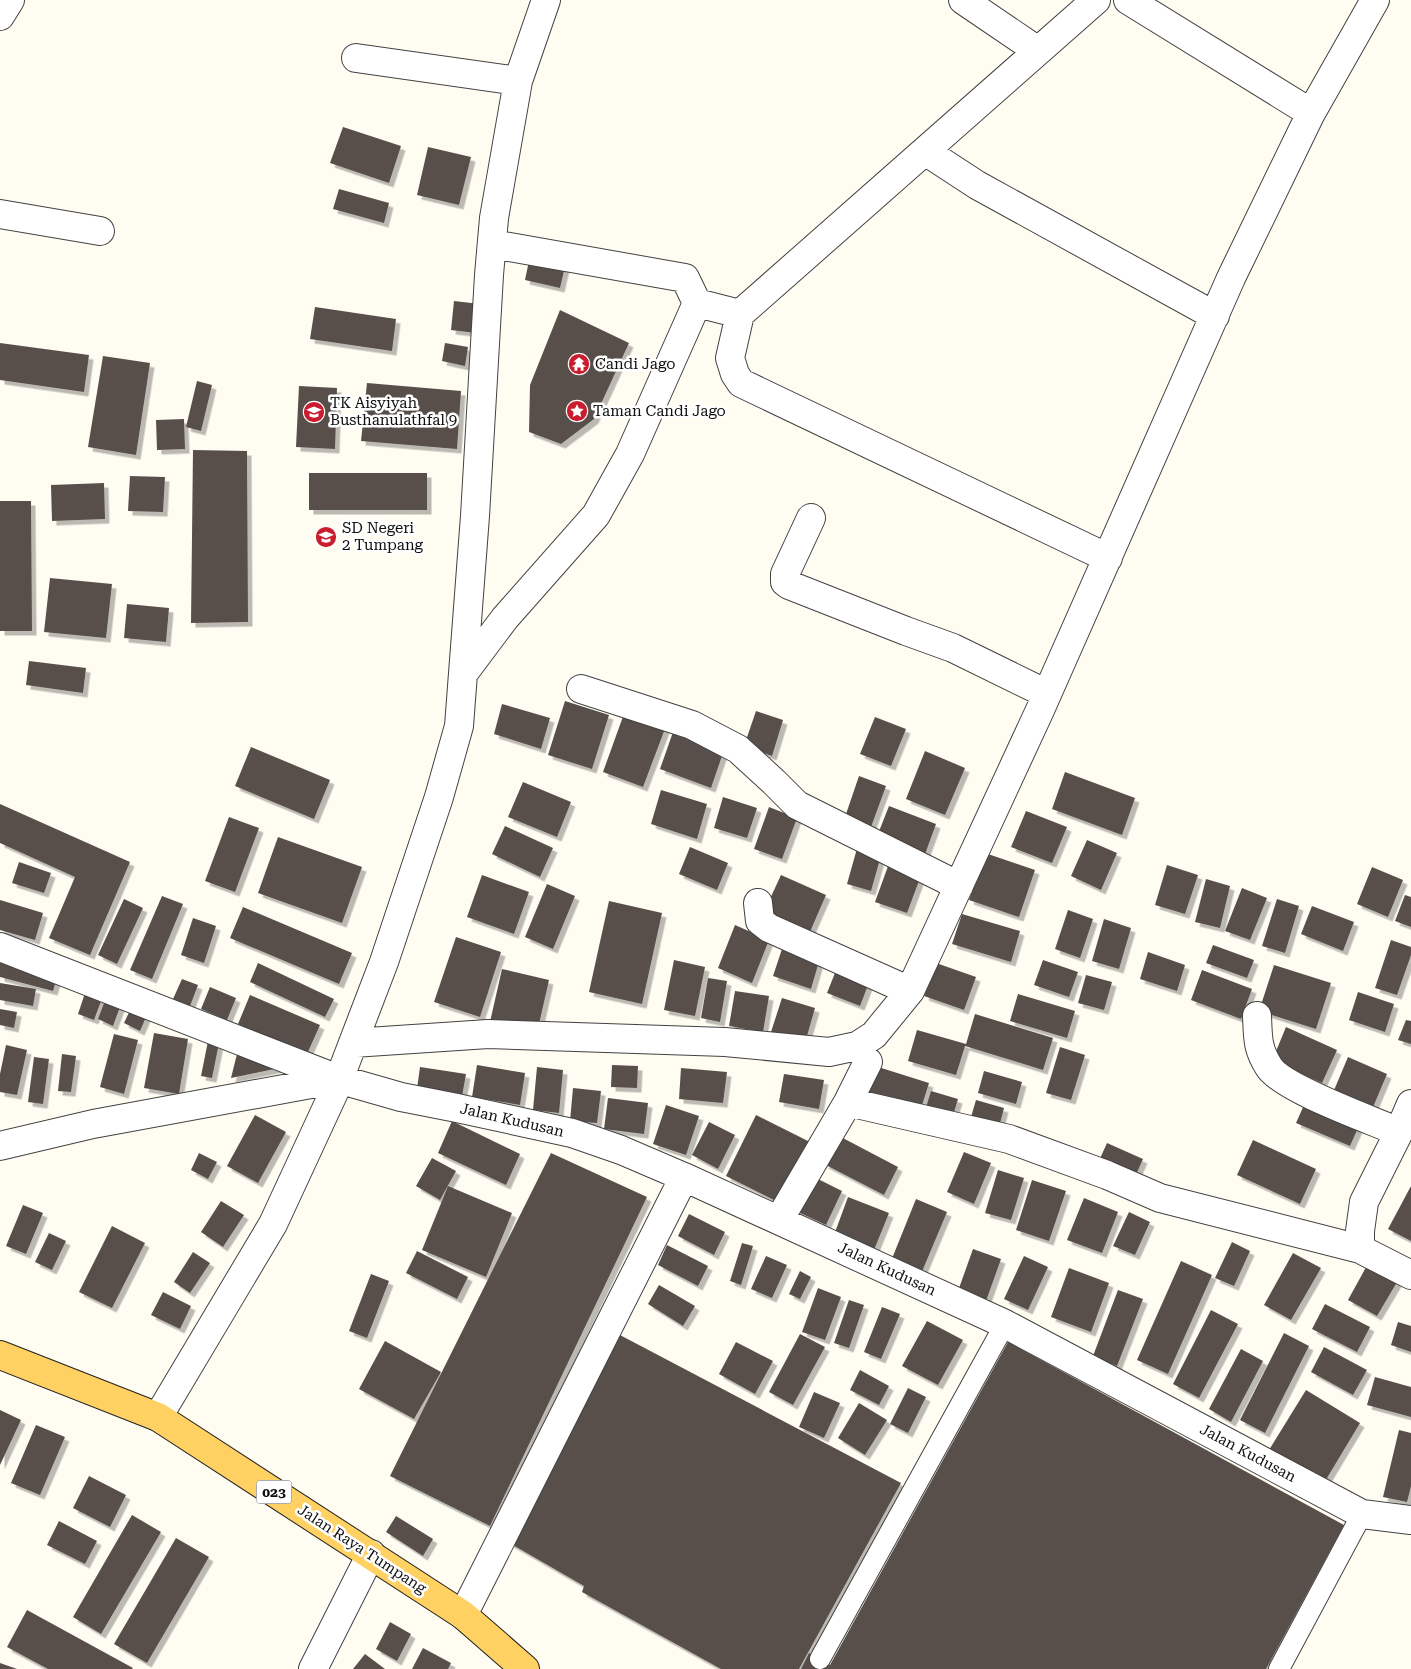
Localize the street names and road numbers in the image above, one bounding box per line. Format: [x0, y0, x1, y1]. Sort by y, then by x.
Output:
street label: Jalan Kudusan [458, 1099, 566, 1141]
street label: Jalan Kudusan [835, 1238, 939, 1300]
street label: Jalan Kudusan [1197, 1420, 1299, 1486]
road number: 023 [256, 1480, 292, 1504]
street label: Jalan Raya Tumpang [294, 1501, 430, 1598]

